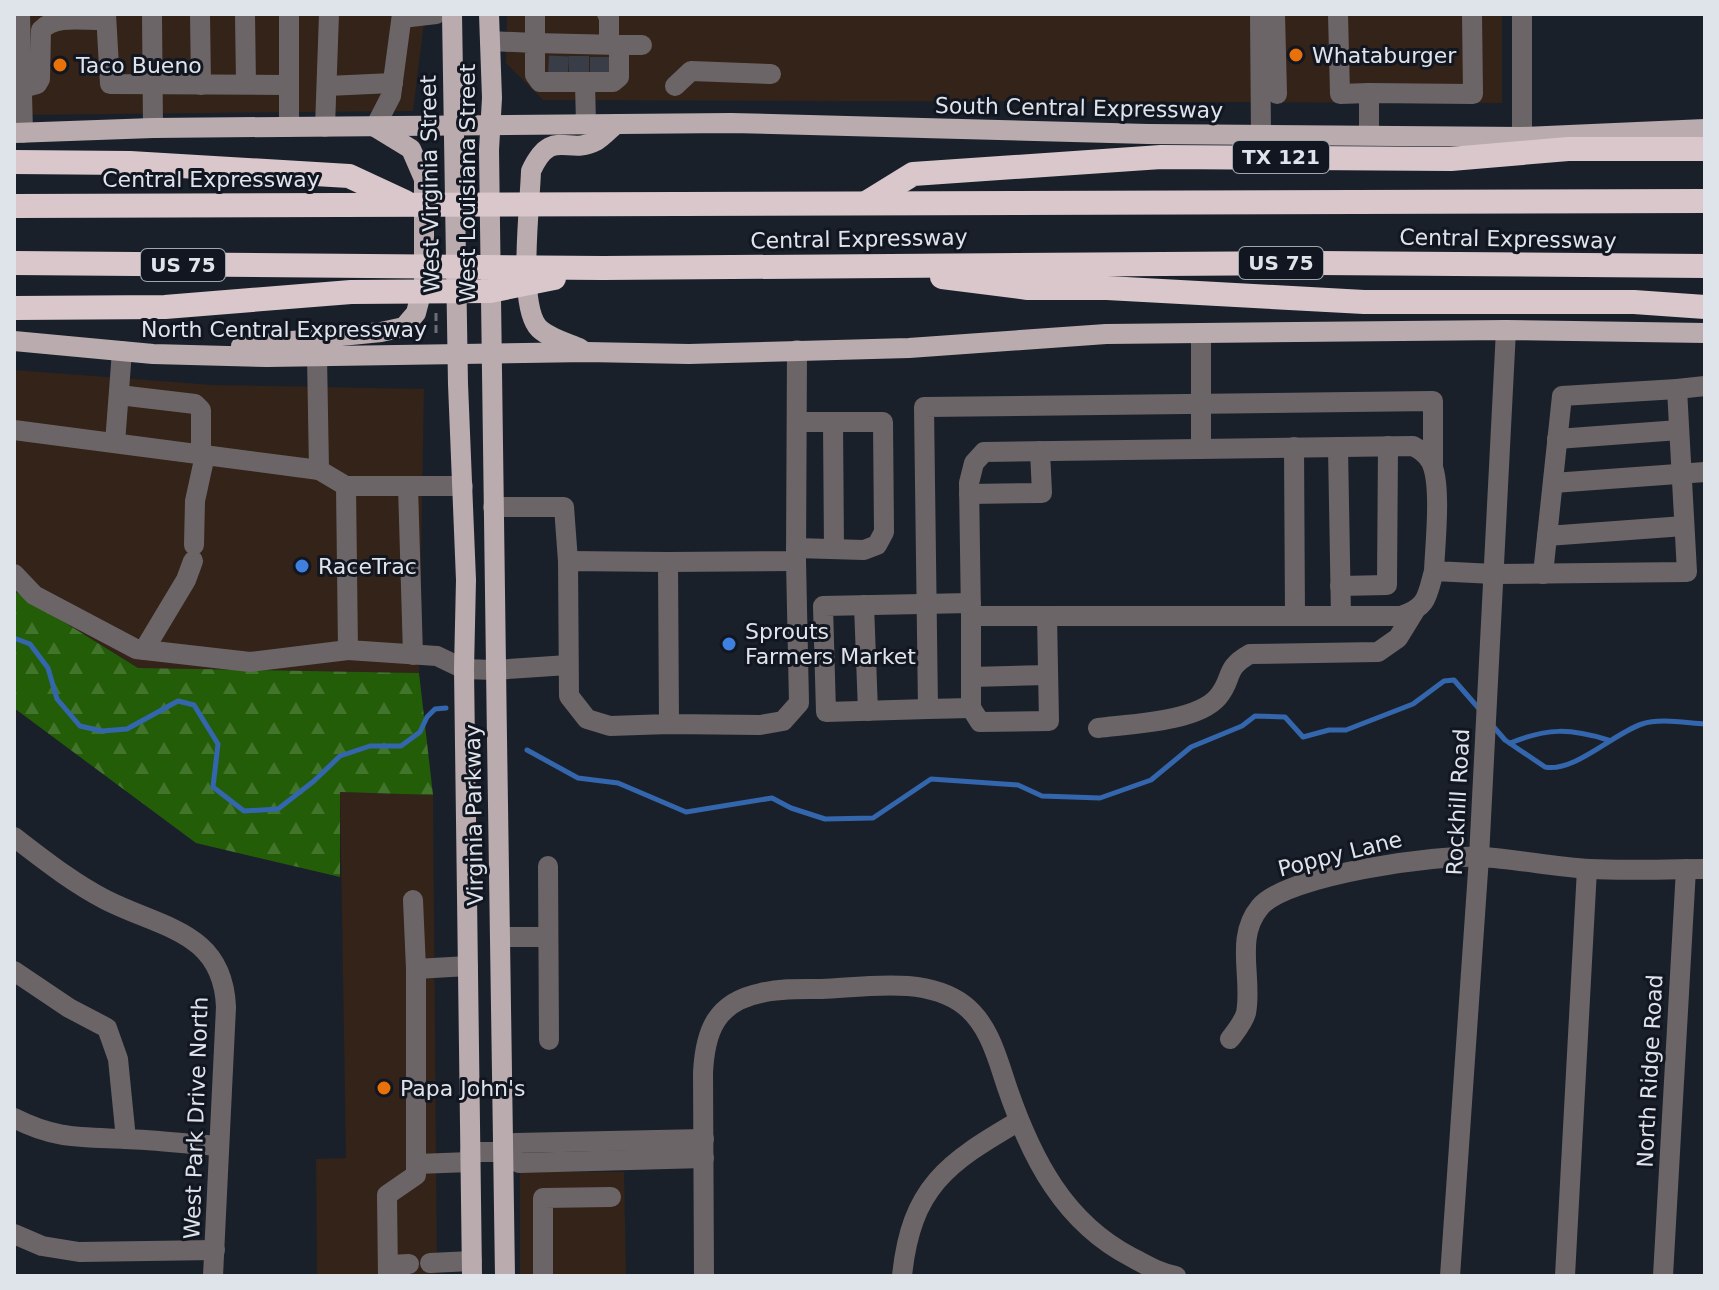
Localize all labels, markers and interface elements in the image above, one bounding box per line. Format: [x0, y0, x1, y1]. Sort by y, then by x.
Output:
place label: Whataburger [1312, 43, 1457, 68]
marker: Whataburger [1287, 46, 1305, 64]
place label: Taco Bueno [75, 53, 202, 78]
marker: Taco Bueno [51, 56, 69, 74]
street label: West Louisiana Street [455, 63, 480, 302]
street label: West Virginia Street [416, 74, 444, 293]
street label: South Central Expressway [935, 93, 1223, 123]
road number: TX 121 [1233, 141, 1329, 173]
street label: Central Expressway [102, 167, 320, 192]
street label: Central Expressway [750, 225, 968, 253]
street label: Central Expressway [1399, 225, 1617, 253]
road number: US 75 [1239, 247, 1323, 279]
road number: US 75 [141, 249, 225, 281]
street label: North Central Expressway [141, 317, 427, 342]
place label: RaceTrac [318, 554, 417, 579]
marker: RaceTrac [293, 557, 311, 575]
place label: Sprouts Farmers Market [745, 619, 916, 669]
marker: Sprouts Farmers Market [720, 635, 738, 653]
street label: Virginia Parkway [460, 724, 488, 906]
street label: Rockhill Road [1442, 728, 1474, 876]
street label: Poppy Lane [1275, 826, 1405, 882]
street label: North Ridge Road [1632, 974, 1668, 1168]
street label: West Park Drive North [179, 996, 213, 1240]
place label: Papa John's [400, 1076, 526, 1101]
marker: Papa John's [375, 1079, 393, 1097]

